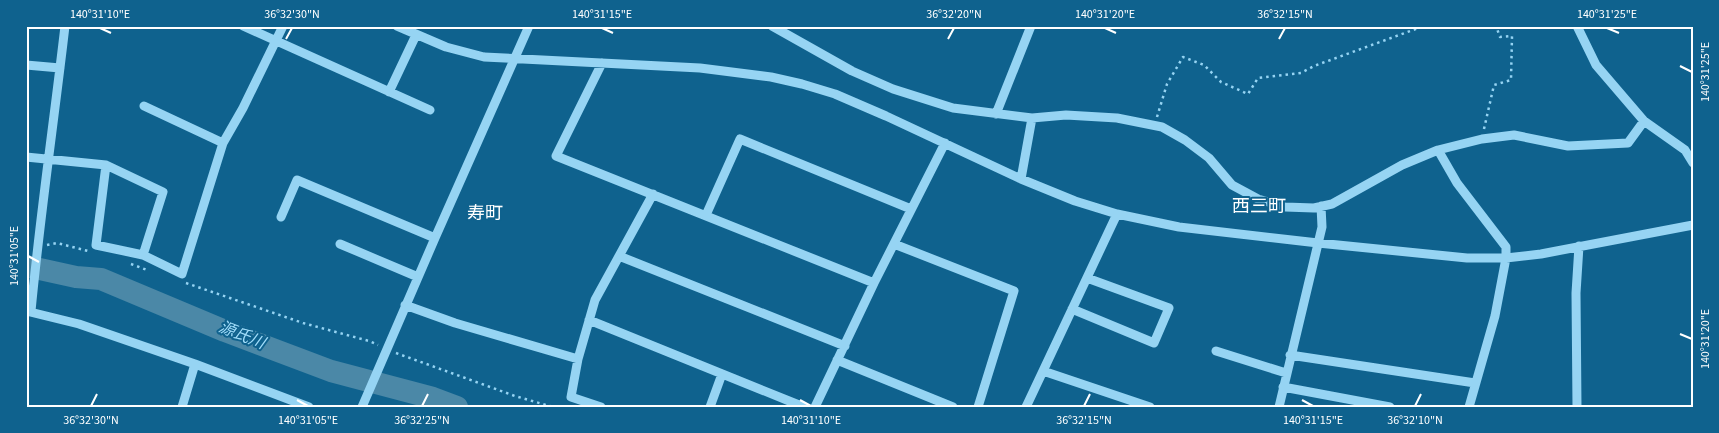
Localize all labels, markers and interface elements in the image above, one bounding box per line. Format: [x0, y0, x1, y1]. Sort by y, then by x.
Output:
text: 140°31'10"E [70, 6, 130, 23]
text: 36°32'30"N [264, 6, 320, 23]
text: 140°31'15"E [572, 6, 632, 23]
text: 36°32'20"N [926, 6, 982, 23]
text: 140°31'20"E [1075, 6, 1135, 23]
text: 36°32'15"N [1257, 6, 1313, 23]
text: 140°31'25"E [1577, 6, 1637, 23]
text: 140°31'25"E [1697, 42, 1714, 102]
district label: 西三町 [1232, 194, 1286, 219]
district label: 寿町 [467, 201, 503, 226]
text: 140°31'05"E [6, 226, 23, 286]
text: 140°31'20"E [1697, 309, 1714, 369]
water label: 源氏川 [216, 316, 270, 355]
text: 36°32'30"N [63, 412, 119, 429]
text: 140°31'05"E [278, 412, 338, 429]
text: 36°32'25"N [394, 412, 450, 429]
text: 140°31'10"E [781, 412, 841, 429]
text: 36°32'15"N [1056, 412, 1112, 429]
text: 140°31'15"E [1283, 412, 1343, 429]
text: 36°32'10"N [1387, 412, 1443, 429]

